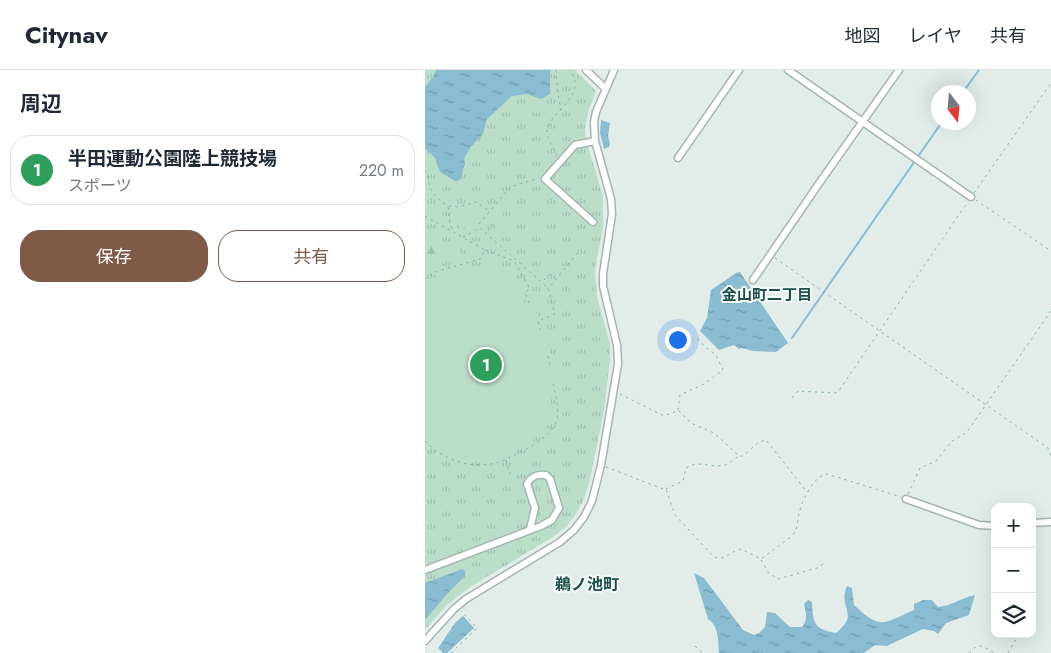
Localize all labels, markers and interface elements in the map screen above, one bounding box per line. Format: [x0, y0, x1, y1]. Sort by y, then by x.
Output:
text: Citynav [25, 17, 108, 52]
text: 地図 [845, 23, 881, 49]
text: レイヤ [909, 23, 962, 49]
text: 共有 [990, 23, 1026, 49]
north arrow [931, 85, 976, 130]
text: 周辺 [20, 89, 62, 119]
text: 半田運動公園陸上競技場 [68, 145, 277, 172]
text: 1 [33, 159, 41, 182]
text: 220 m [359, 159, 404, 182]
text: スポーツ [68, 174, 132, 197]
button: 保存 [20, 230, 208, 282]
button: 共有 [218, 230, 405, 282]
district label: 金山町二丁目 [722, 284, 812, 306]
your location [665, 327, 691, 353]
pin: 1 [470, 346, 502, 384]
map controls [991, 503, 1036, 638]
button: + [991, 503, 1036, 548]
button: − [991, 548, 1036, 593]
district label: 鵜ノ池町 [555, 573, 619, 596]
button: layers [991, 593, 1036, 638]

